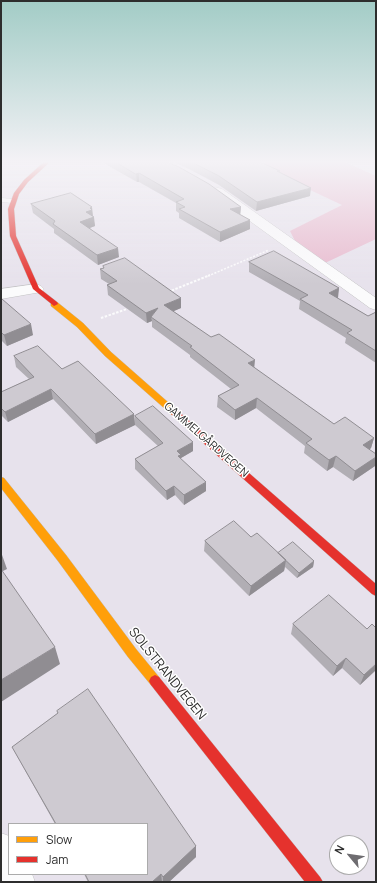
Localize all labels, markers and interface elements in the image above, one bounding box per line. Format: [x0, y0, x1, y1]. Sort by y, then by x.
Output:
street label: GAMMELGÅRDVEGEN [161, 400, 251, 480]
street label: SOLSTRANDVEGEN [125, 625, 209, 723]
legend [8, 823, 148, 875]
text: Slow [46, 831, 72, 848]
north arrow [329, 835, 369, 875]
text: N [330, 842, 347, 857]
text: Jam [46, 851, 68, 868]

